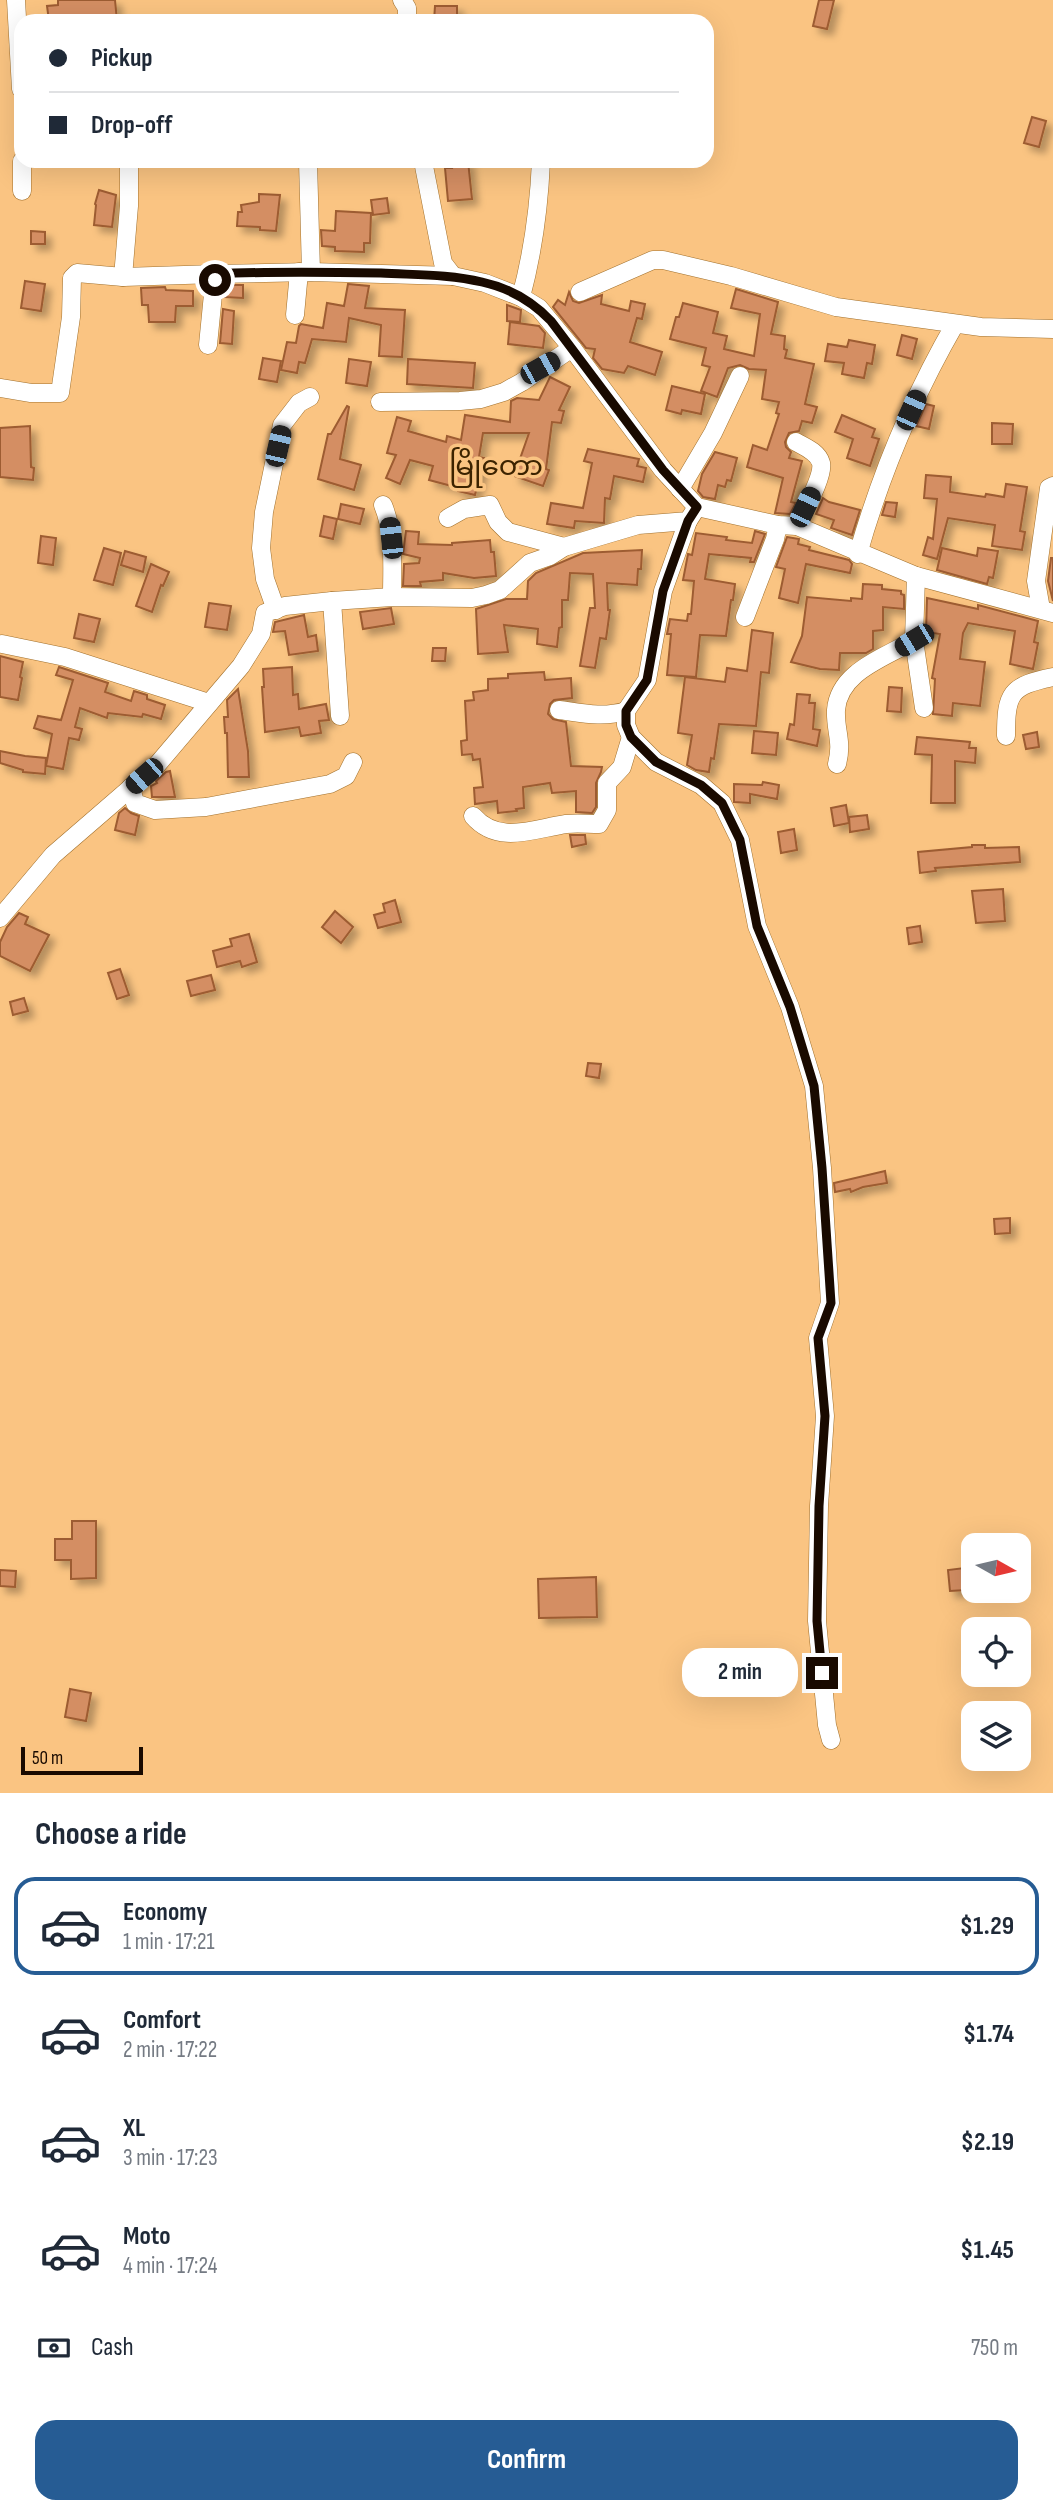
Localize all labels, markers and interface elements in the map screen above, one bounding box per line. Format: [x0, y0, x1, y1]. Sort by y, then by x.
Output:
text: Pickup [91, 43, 153, 74]
text: Drop-off [91, 110, 172, 141]
route start [199, 264, 231, 296]
car [517, 349, 564, 387]
car [893, 387, 930, 433]
car [264, 423, 293, 469]
district label: မြိုတော [449, 447, 543, 488]
car [787, 484, 824, 530]
car [379, 516, 404, 560]
car [891, 620, 938, 660]
car [122, 754, 167, 798]
north arrow [961, 1533, 1031, 1603]
map controls [961, 1533, 1031, 1771]
button: locate [961, 1617, 1031, 1687]
callout: 2 min [682, 1648, 798, 1698]
route end [806, 1657, 838, 1689]
text: 2 min [718, 1658, 762, 1686]
button: layers [961, 1701, 1031, 1771]
scale bar [21, 1744, 144, 1776]
text: 50 m [32, 1747, 63, 1770]
text: Choose a ride [35, 1815, 187, 1854]
icon: car [39, 1895, 102, 1958]
text: Economy [123, 1897, 207, 1928]
text: $1.29 [960, 1911, 1014, 1942]
text: 1 min · 17:21 [123, 1928, 214, 1956]
icon: car [39, 2003, 102, 2066]
text: Comfort [123, 2005, 201, 2036]
text: $1.74 [963, 2019, 1014, 2050]
text: 2 min · 17:22 [123, 2036, 217, 2064]
icon: car [39, 2111, 102, 2174]
text: XL [123, 2113, 145, 2144]
text: $2.19 [961, 2127, 1014, 2158]
text: 3 min · 17:23 [123, 2144, 218, 2172]
icon: car [39, 2219, 102, 2282]
text: Moto [123, 2221, 171, 2252]
text: $1.45 [960, 2235, 1014, 2266]
text: 4 min · 17:24 [123, 2252, 217, 2280]
icon: cash [35, 2329, 73, 2367]
text: Cash [91, 2332, 134, 2363]
text: 750 m [971, 2334, 1018, 2362]
button: Confirm [35, 2420, 1018, 2500]

